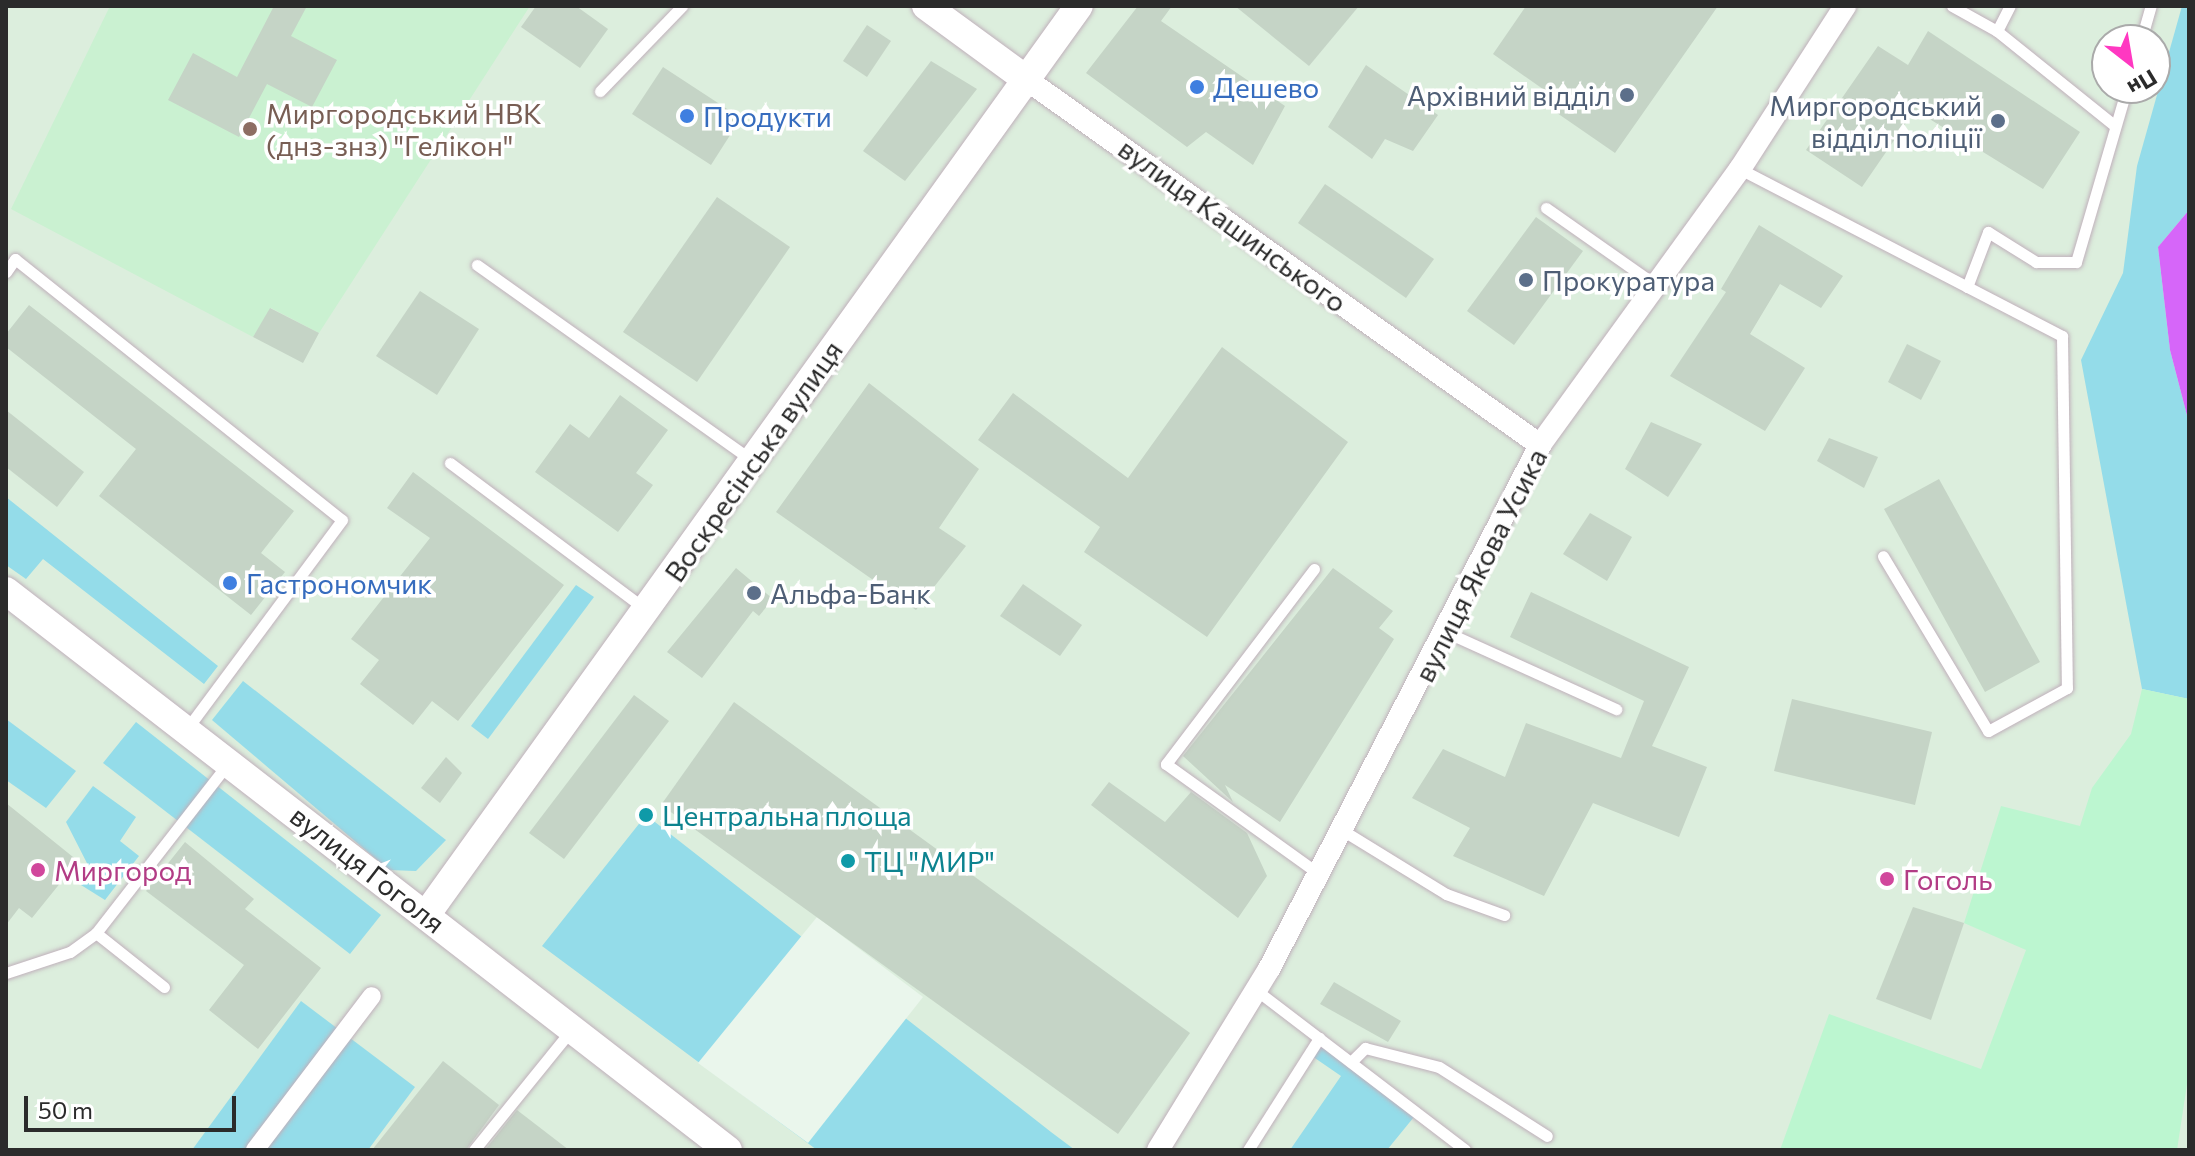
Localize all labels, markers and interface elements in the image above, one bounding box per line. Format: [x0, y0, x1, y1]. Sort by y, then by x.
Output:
north arrow [2091, 24, 2171, 104]
text: Пн [2123, 64, 2162, 102]
place label: Дешево [1213, 70, 1319, 104]
marker: Дешево [1188, 78, 1206, 96]
place label: Архівний відділ [1407, 78, 1611, 112]
marker: Архівний відділ [1618, 86, 1636, 104]
place label: Миргородський відділ поліції [1769, 88, 1982, 154]
place label: Миргородський НВК (днз-знз) "Гелікон" [266, 96, 542, 162]
place label: Продукти [703, 99, 832, 133]
marker: Продукти [678, 107, 696, 125]
marker: Миргородський відділ поліції [1989, 112, 2007, 130]
marker: Миргородський НВК (днз-знз) "Гелікон" [241, 120, 259, 138]
street label: вулиця Кашинського [1112, 131, 1354, 319]
place label: Прокуратура [1542, 263, 1715, 297]
marker: Прокуратура [1517, 271, 1535, 289]
street label: Воскресінська вулиця [657, 334, 849, 588]
street label: вулиця Якова Усика [1407, 443, 1553, 687]
place label: Гастрономчик [246, 566, 432, 600]
marker: Гастрономчик [221, 574, 239, 592]
place label: Альфа-Банк [770, 576, 931, 610]
marker: Альфа-Банк [745, 584, 763, 602]
street label: вулиця Гоголя [284, 798, 452, 940]
place label: Центральна площа [662, 798, 912, 832]
marker: Центральна площа [637, 806, 655, 824]
place label: ТЦ "МИР" [864, 844, 995, 878]
marker: ТЦ "МИР" [839, 852, 857, 870]
place label: Миргород [54, 853, 191, 887]
marker: Миргород [29, 861, 47, 879]
place label: Гоголь [1903, 862, 1993, 896]
marker: Гоголь [1878, 870, 1896, 888]
scale bar [28, 1080, 240, 1130]
text: 50 m [38, 1095, 93, 1124]

